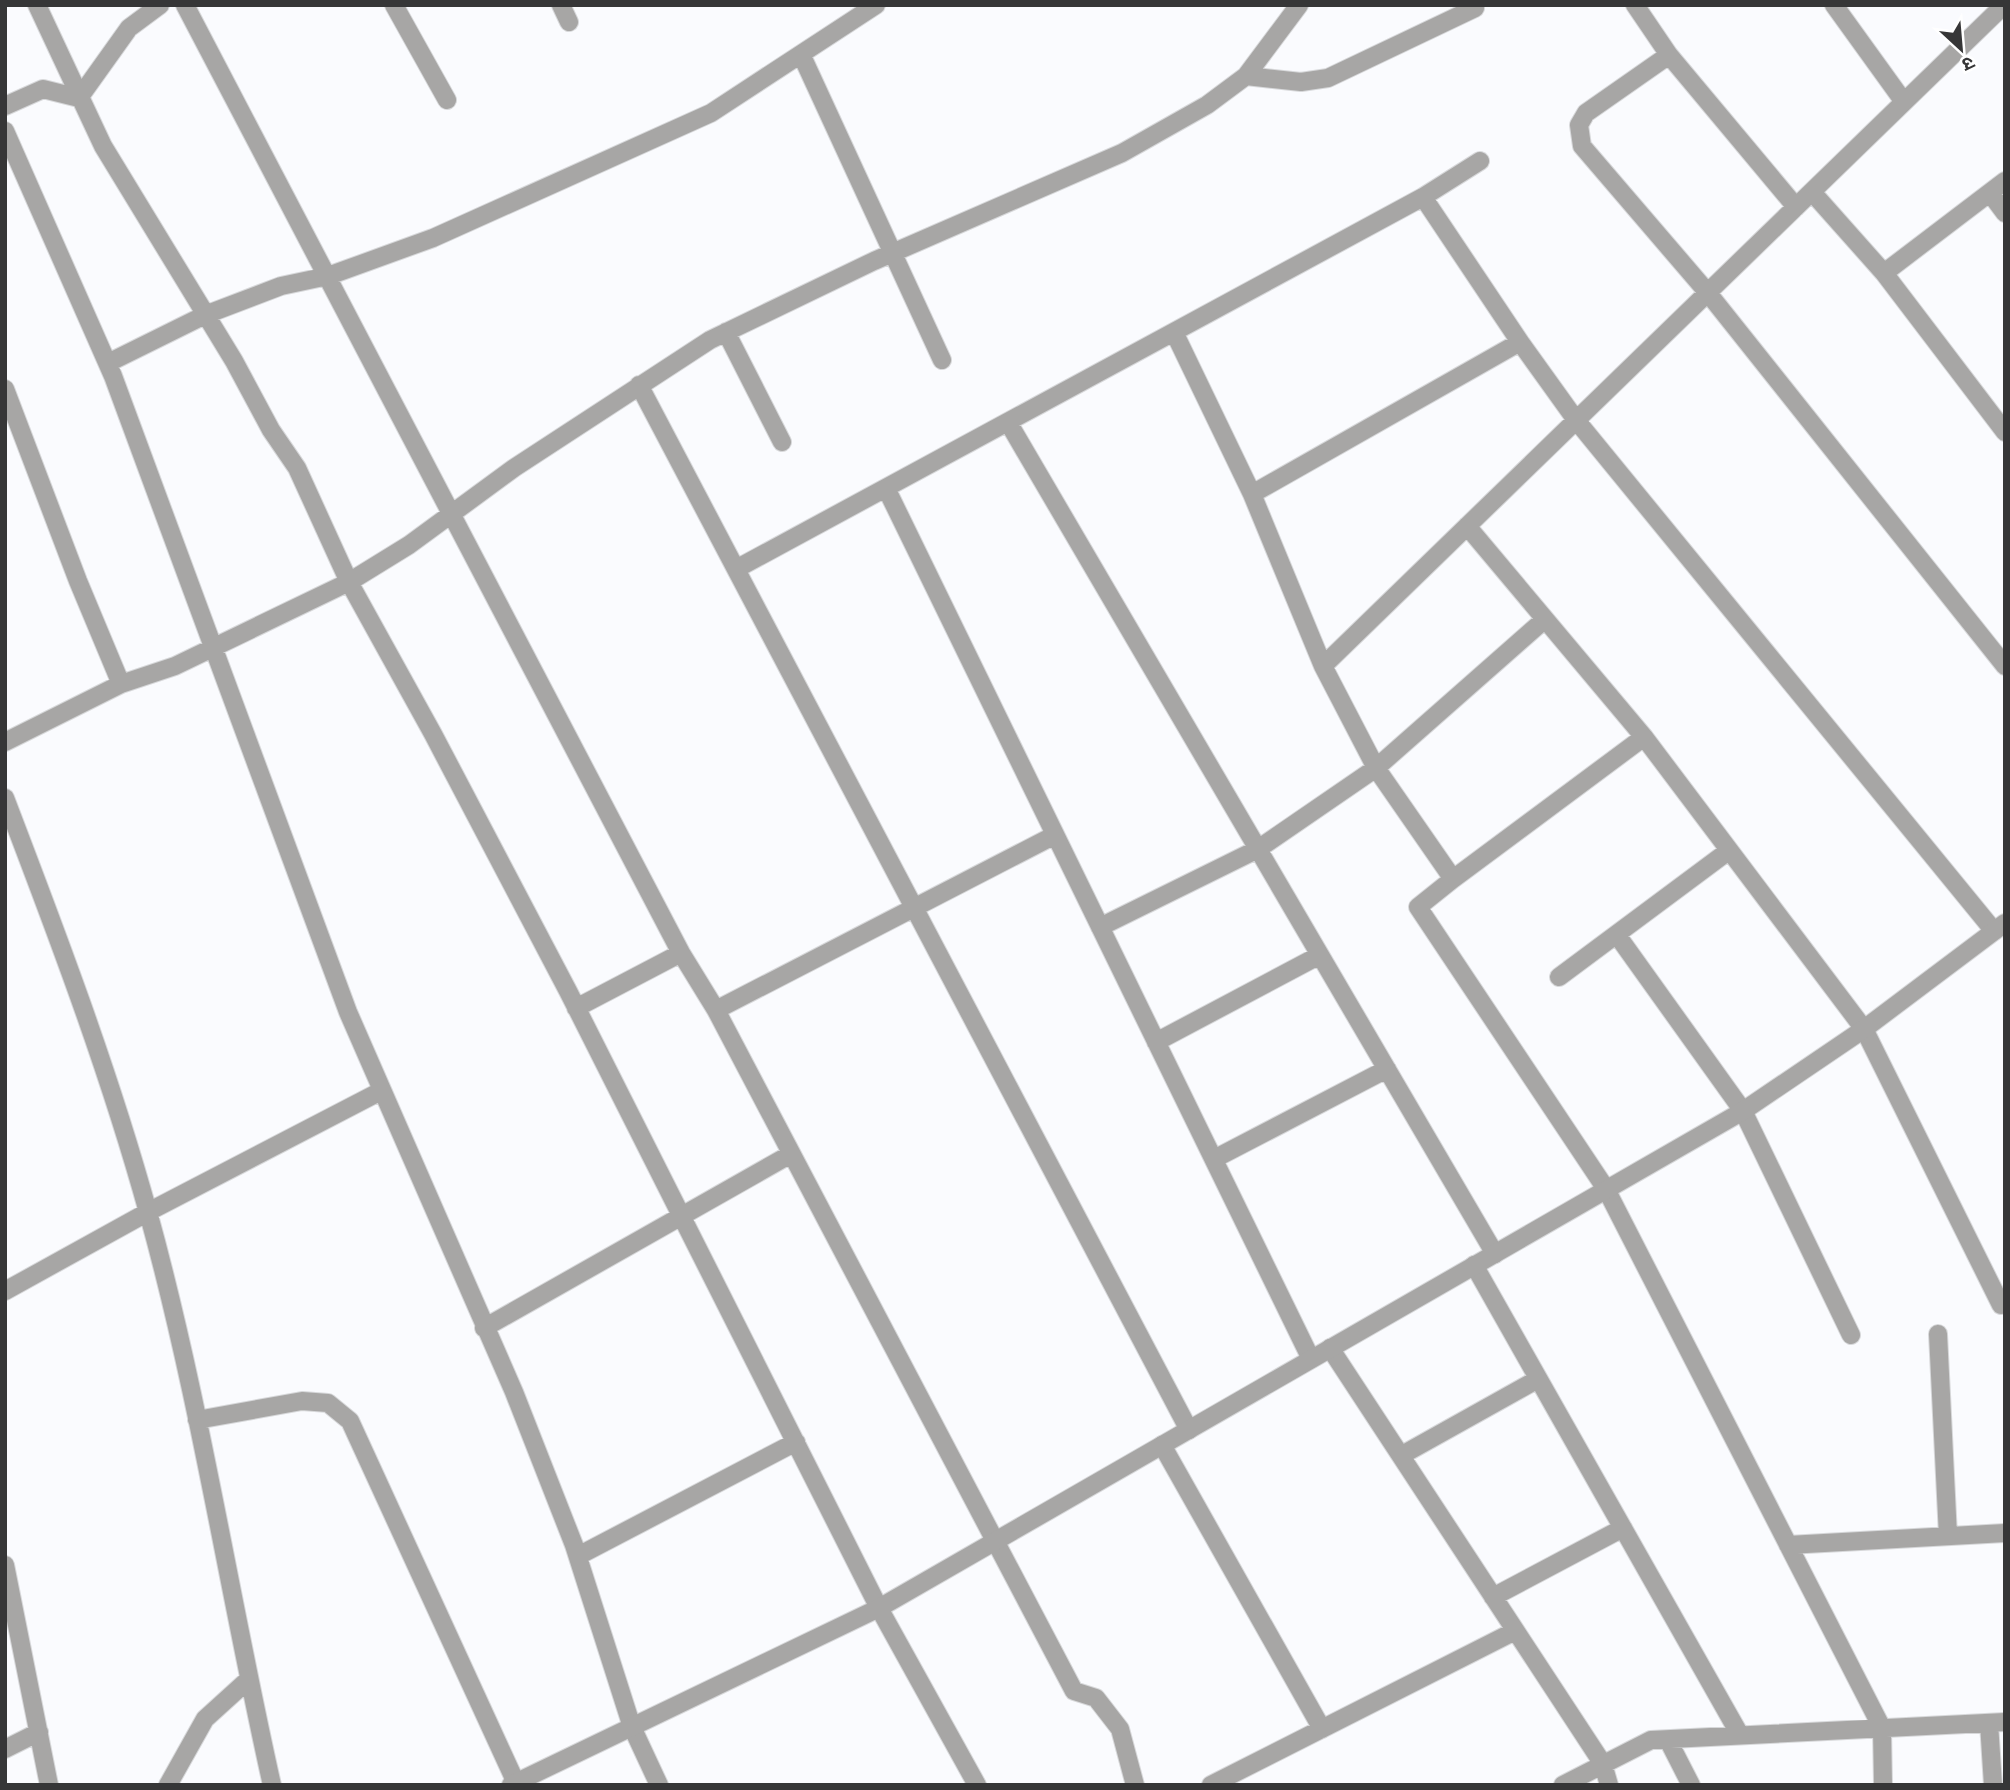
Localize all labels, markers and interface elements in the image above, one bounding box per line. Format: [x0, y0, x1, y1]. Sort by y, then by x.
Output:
north arrow [1926, 14, 1996, 84]
text: उ [1957, 51, 1979, 78]

